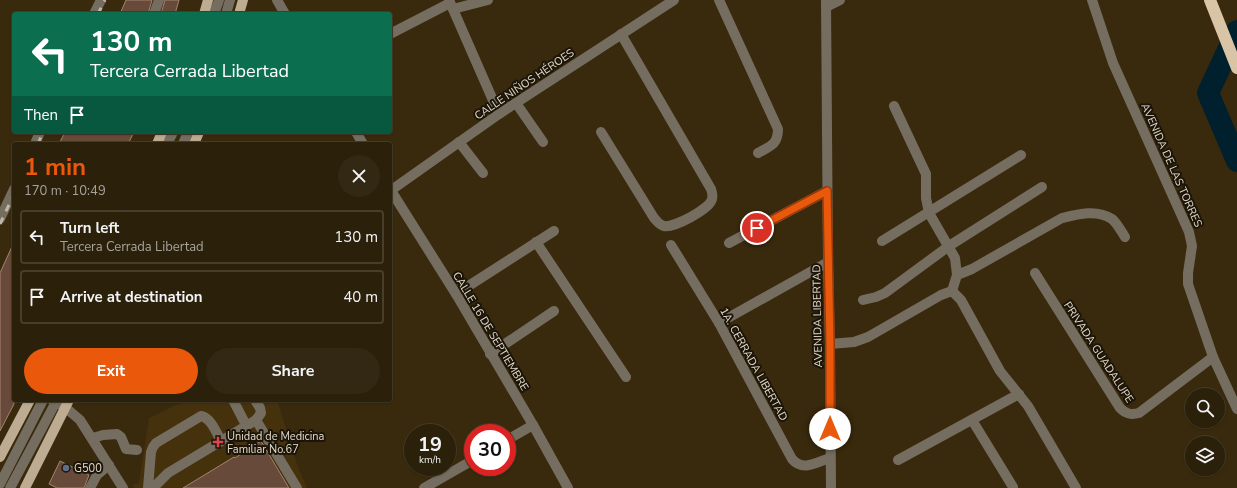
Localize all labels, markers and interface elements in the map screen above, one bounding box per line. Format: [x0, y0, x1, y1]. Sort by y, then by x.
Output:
text: 130 m [90, 23, 173, 61]
icon: left [24, 28, 76, 80]
street label: CALLE NIÑOS HÉROES [471, 44, 577, 123]
text: Tercera Cerrada Libertad [90, 59, 289, 83]
street label: AVENIDA DE LAS TORRES [1137, 101, 1206, 230]
icon: arrive [66, 104, 88, 126]
text: Then [24, 105, 58, 125]
text: 1 min [24, 151, 86, 183]
button: close [338, 155, 380, 197]
text: 170 m · 10:49 [24, 182, 106, 200]
pin [740, 211, 774, 245]
icon: arrive [746, 217, 768, 239]
text: Turn left [60, 218, 119, 238]
icon: left [26, 226, 48, 248]
text: 130 m [334, 227, 378, 247]
text: Tercera Cerrada Libertad [60, 238, 204, 256]
street label: AVENIDA LIBERTAD [809, 264, 826, 368]
street label: CALLE 16 DE SEPTIEMBRE [449, 269, 532, 394]
icon: arrive [26, 286, 48, 308]
text: Arrive at destination [60, 287, 203, 307]
text: 40 m [343, 287, 378, 307]
street label: PRIVADA GUADALUPE [1060, 299, 1137, 406]
street label: 1A. CERRADA LIBERTAD [716, 305, 791, 424]
button: Exit [24, 348, 198, 394]
button: Share [206, 348, 380, 394]
map controls [1185, 388, 1225, 476]
button: search [1185, 388, 1225, 428]
position arrow [809, 408, 851, 450]
speed limit sign: 30 [464, 424, 516, 476]
place label: Unidad de Medicina Familiar No.67 [227, 429, 324, 457]
text: 19 [418, 431, 442, 458]
marker: Unidad de Medicina Familiar No.67 [212, 436, 224, 448]
button: layers [1185, 436, 1225, 476]
text: km/h [419, 453, 441, 467]
place label: G500 [74, 461, 102, 476]
marker: G500 [61, 463, 71, 473]

